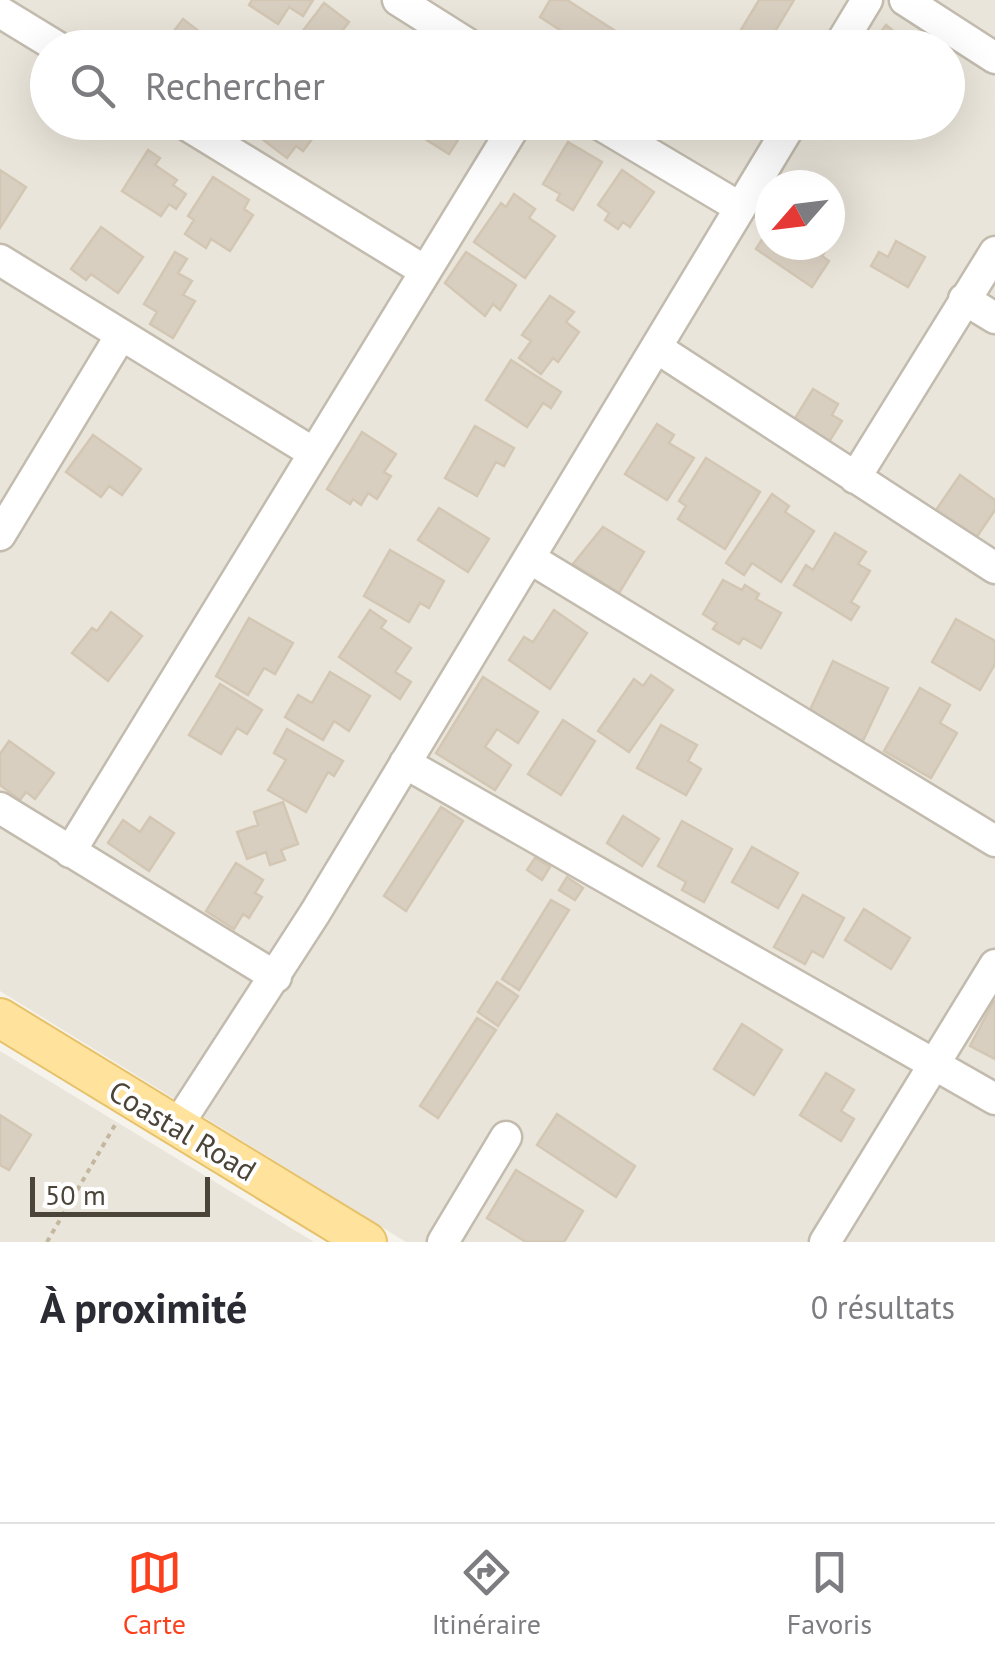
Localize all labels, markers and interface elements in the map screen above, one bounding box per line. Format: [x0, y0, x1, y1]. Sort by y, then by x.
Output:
search box [30, 30, 965, 140]
icon: search [65, 58, 120, 113]
text: Rechercher [145, 61, 325, 110]
north arrow [755, 170, 845, 260]
street label: Coastal Road [102, 1071, 264, 1189]
scale bar [30, 1172, 210, 1216]
text: 50 m [45, 1176, 106, 1213]
text: À proximité [40, 1280, 247, 1335]
text: 0 résultats [811, 1286, 955, 1328]
tab: Carte [123, 1545, 186, 1642]
tab: Itinéraire [432, 1545, 541, 1642]
tab: Favoris [787, 1545, 872, 1642]

